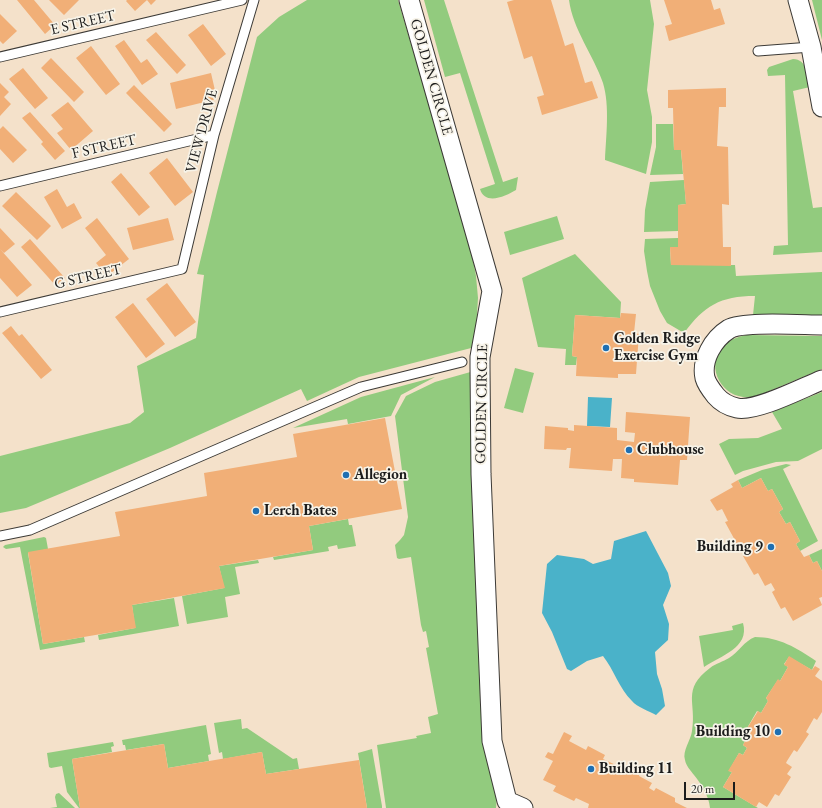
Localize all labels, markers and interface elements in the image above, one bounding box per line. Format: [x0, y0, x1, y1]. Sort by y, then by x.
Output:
street label: E STREET [49, 7, 117, 39]
street label: GOLDEN CIRCLE [406, 17, 456, 137]
street label: VIEW DRIVE [182, 87, 222, 175]
street label: F STREET [70, 131, 138, 163]
street label: G STREET [53, 261, 123, 293]
place label: Golden Ridge Exercise Gym [614, 330, 700, 365]
marker: Golden Ridge Exercise Gym [601, 343, 611, 353]
street label: GOLDEN CIRCLE [472, 344, 492, 464]
place label: Clubhouse [637, 441, 704, 459]
marker: Clubhouse [624, 445, 634, 455]
place label: Allegion [354, 466, 407, 484]
marker: Allegion [341, 470, 351, 480]
place label: Lerch Bates [264, 502, 337, 520]
marker: Lerch Bates [251, 506, 261, 516]
place label: Building 9 [697, 538, 763, 556]
marker: Building 9 [766, 542, 776, 552]
place label: Building 10 [696, 723, 770, 741]
marker: Building 10 [773, 727, 783, 737]
place label: Building 11 [599, 760, 673, 778]
marker: Building 11 [586, 764, 596, 774]
scale bar [686, 774, 737, 800]
text: 20 m [691, 781, 714, 797]

